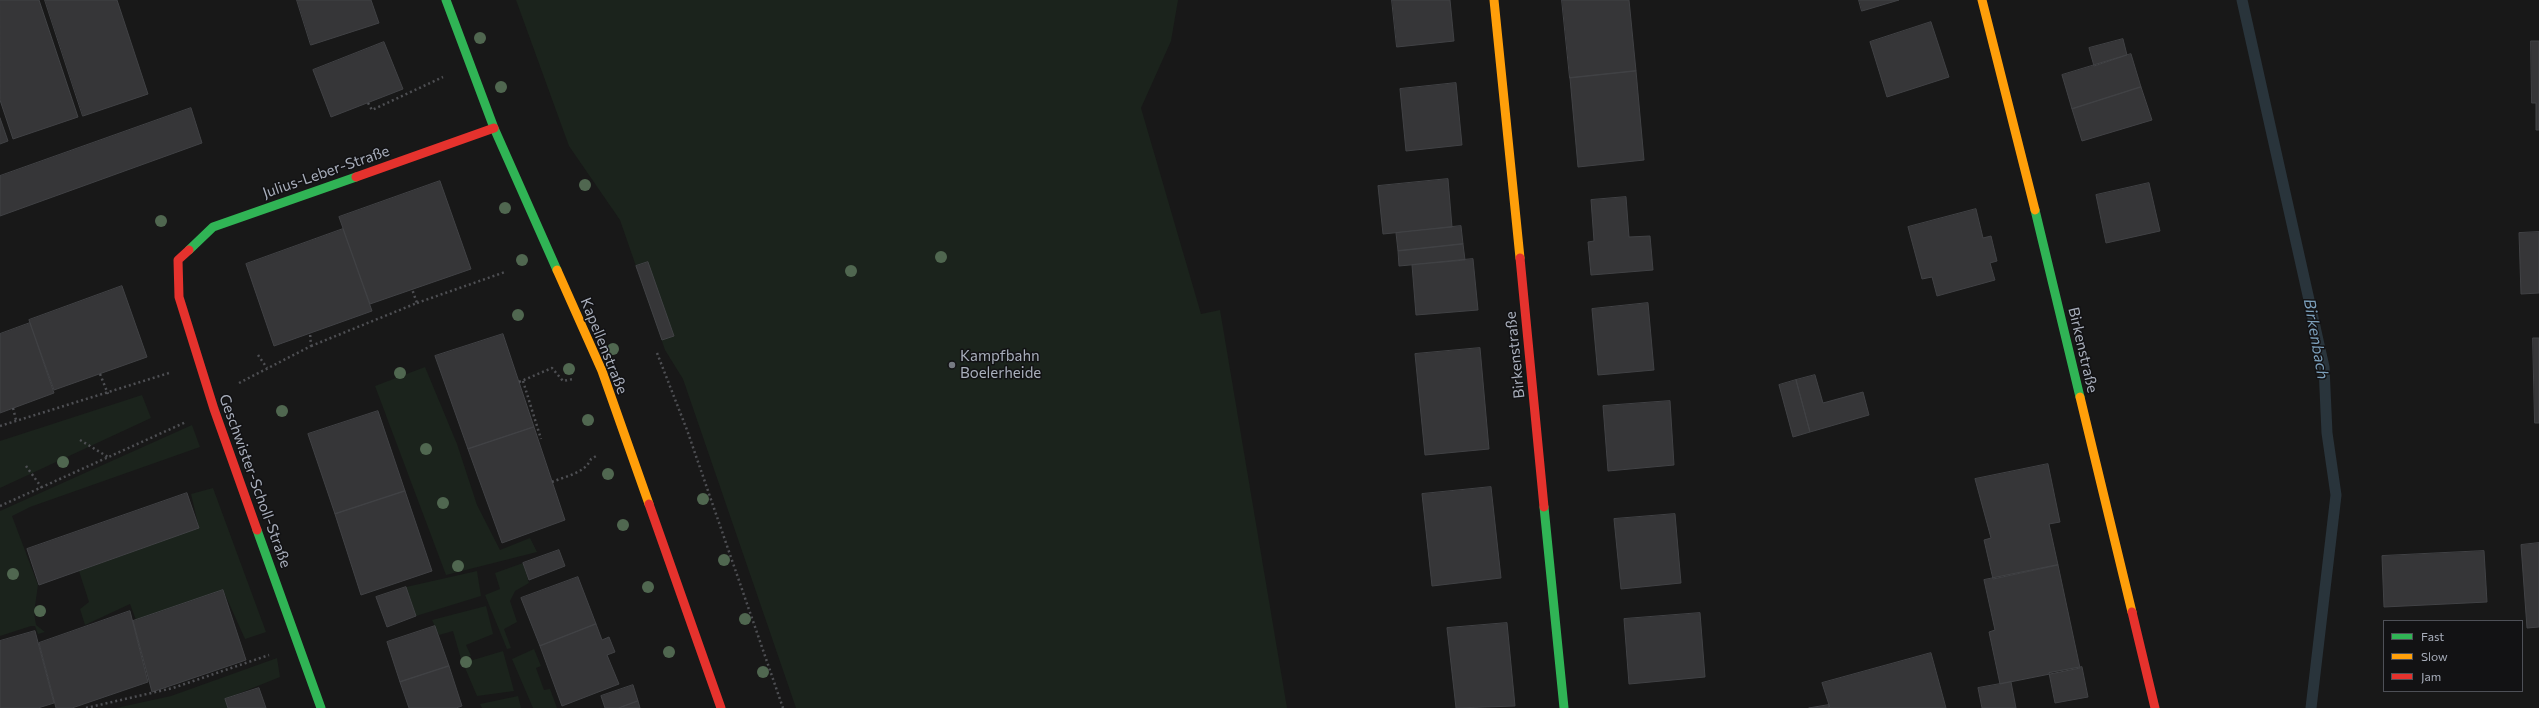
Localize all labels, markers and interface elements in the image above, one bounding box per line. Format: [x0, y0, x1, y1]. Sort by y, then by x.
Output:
street label: Julius-Leber-Straße [260, 142, 392, 202]
street label: Kapellenstraße [576, 295, 632, 397]
water label: Birkenbach [2299, 297, 2333, 381]
street label: Birkenstraße [2064, 305, 2102, 395]
street label: Birkenstraße [1501, 311, 1529, 399]
place label: Kampfbahn Boelerheide [960, 347, 1041, 382]
marker: Kampfbahn Boelerheide [947, 360, 957, 370]
street label: Geschwister-Scholl-Straße [215, 392, 295, 570]
legend [2383, 620, 2523, 692]
text: Fast [2421, 629, 2444, 643]
text: Slow [2421, 649, 2448, 663]
text: Jam [2421, 669, 2441, 683]

